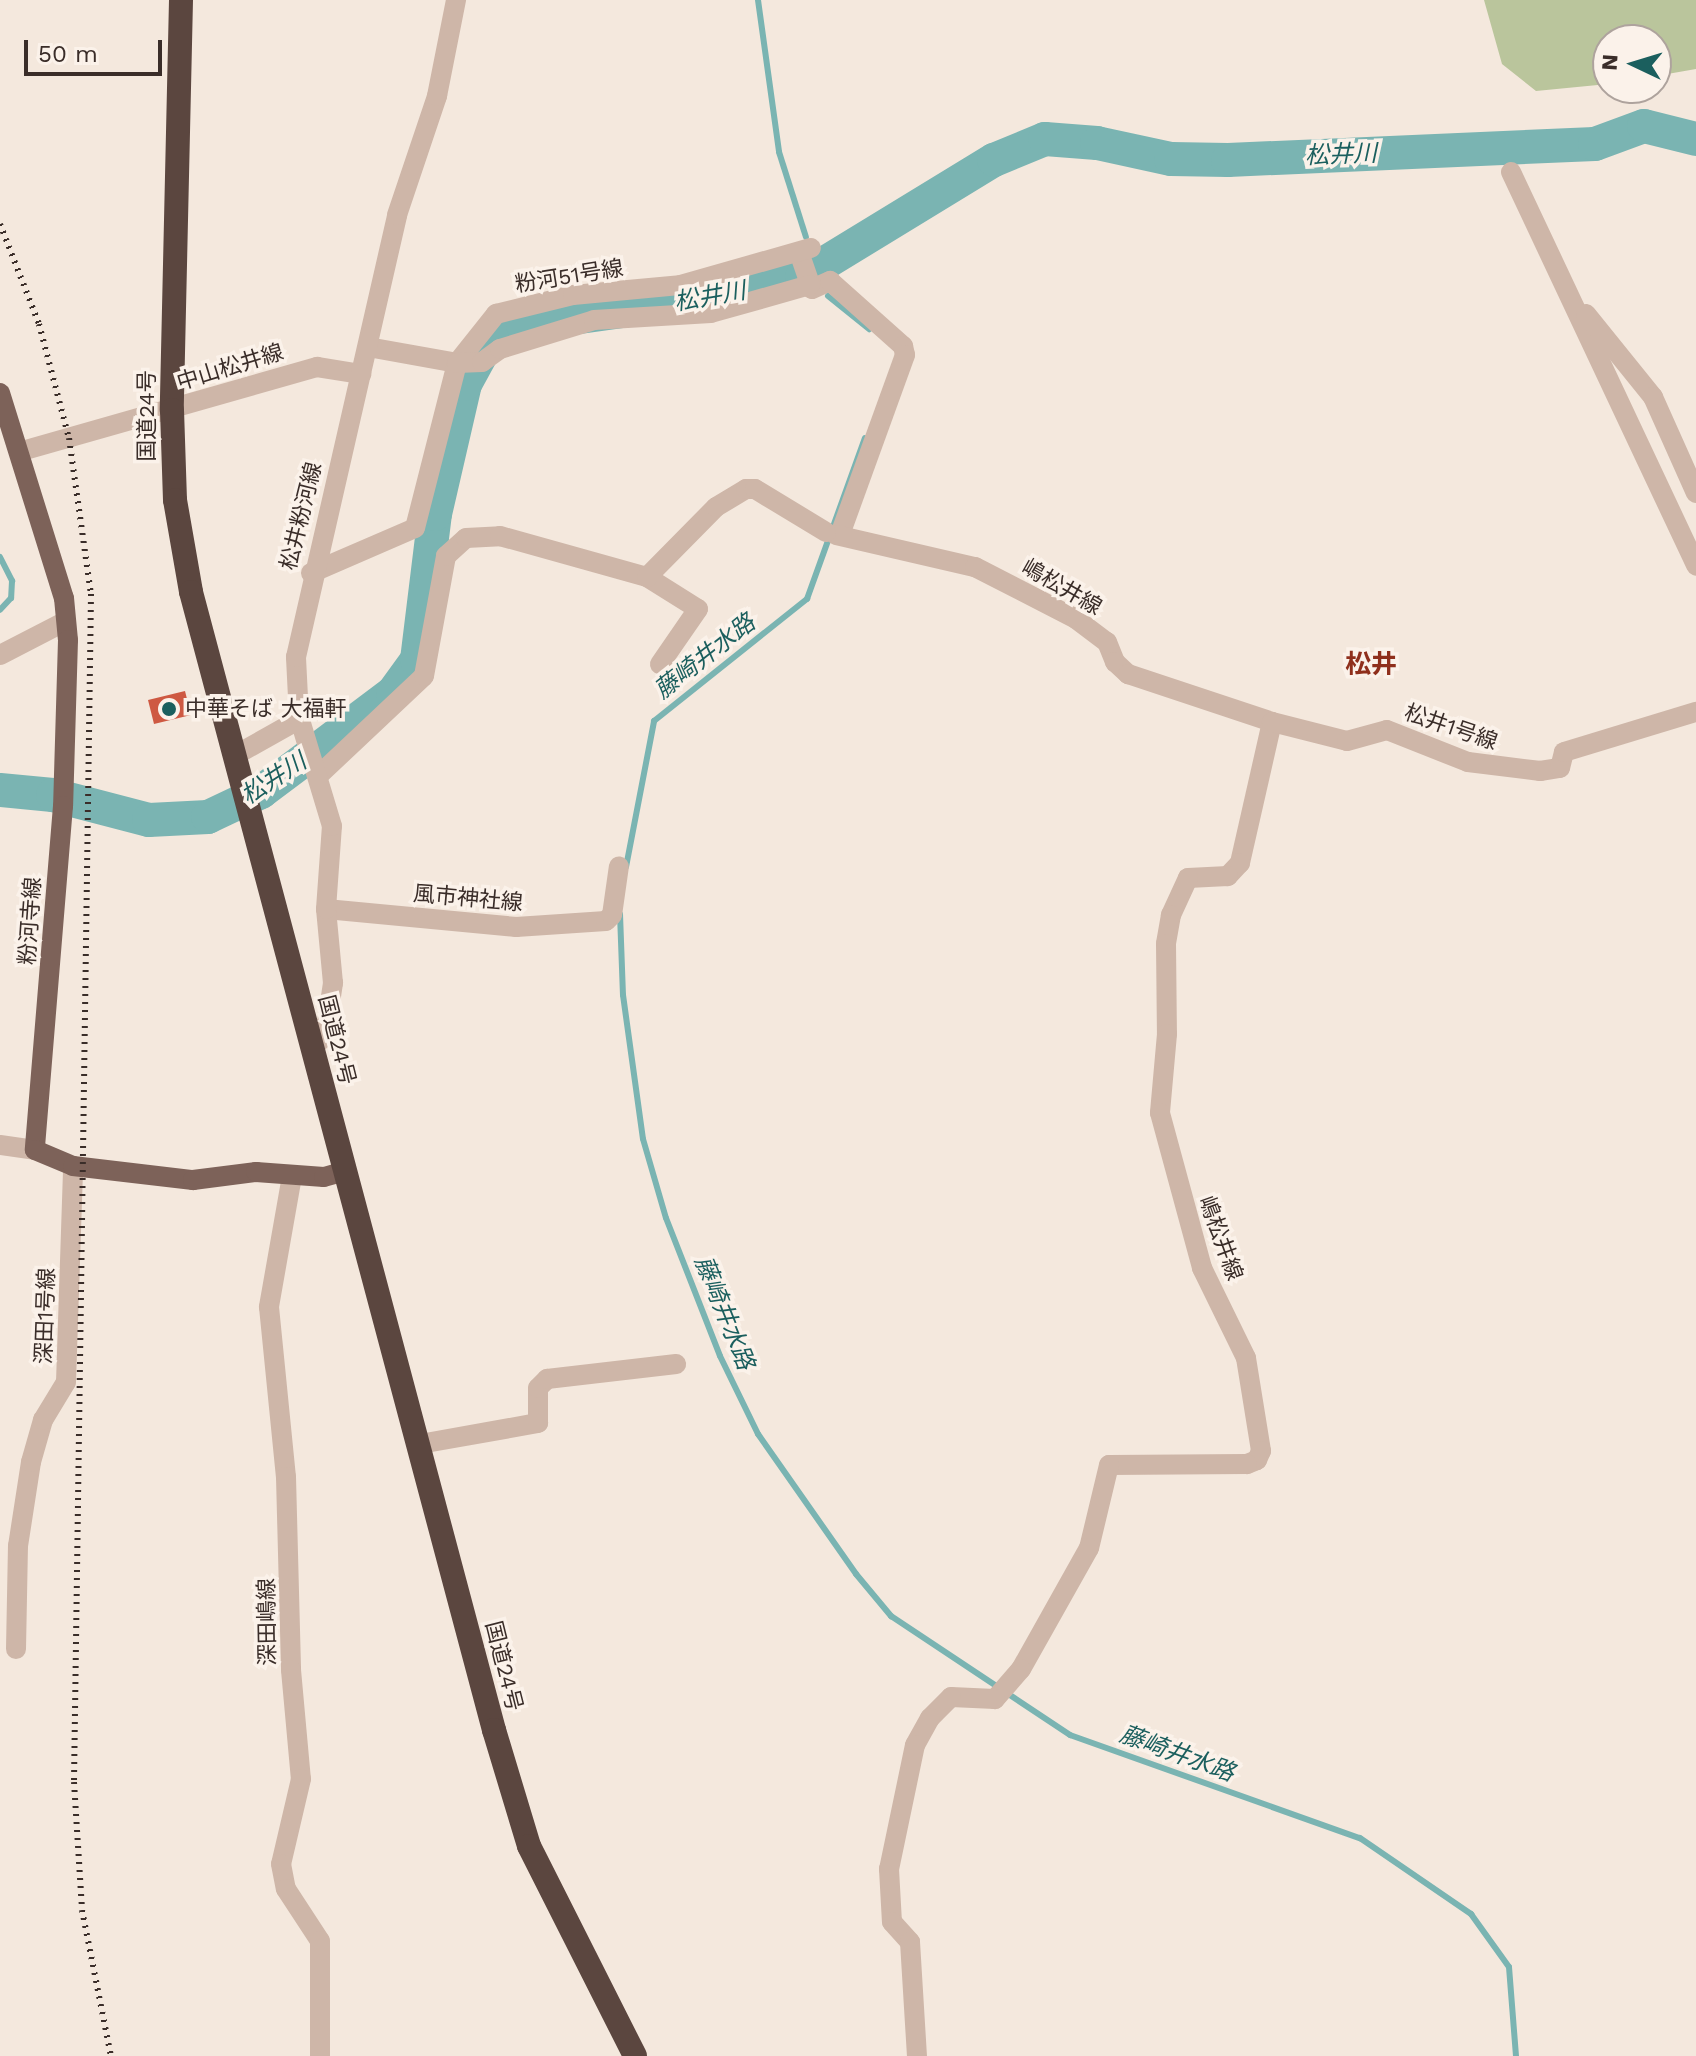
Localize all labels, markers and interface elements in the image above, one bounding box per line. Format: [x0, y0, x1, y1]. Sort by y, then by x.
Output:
scale bar [28, 24, 166, 74]
north arrow [1592, 24, 1672, 104]
text: 50 m [38, 40, 98, 68]
text: N [1597, 53, 1623, 71]
water label: 松井川 [1305, 139, 1377, 171]
street label: 粉河51号線 [513, 254, 625, 298]
water label: 松井川 [672, 277, 748, 317]
street label: 中山松井線 [174, 338, 286, 396]
street label: 国道24号 [134, 370, 160, 462]
street label: 松井粉河線 [275, 459, 327, 573]
street label: 嶋松井線 [1017, 554, 1107, 620]
water label: 藤崎井水路 [649, 609, 761, 705]
district label: 松井 [1345, 649, 1397, 681]
place label: 中華そば 大福軒 [185, 696, 347, 722]
street label: 松井1号線 [1401, 699, 1501, 755]
marker: 中華そば 大福軒 [160, 700, 178, 718]
water label: 松井川 [236, 747, 312, 811]
street label: 粉河寺線 [14, 876, 46, 966]
street label: 風市神社線 [412, 880, 524, 916]
street label: 国道24号 [313, 992, 361, 1088]
street label: 嶋松井線 [1194, 1192, 1248, 1284]
water label: 藤崎井水路 [688, 1252, 760, 1374]
street label: 深田1号線 [30, 1267, 60, 1365]
street label: 深田嶋線 [253, 1578, 281, 1666]
street label: 国道24号 [480, 1618, 528, 1714]
water label: 藤崎井水路 [1116, 1720, 1238, 1788]

